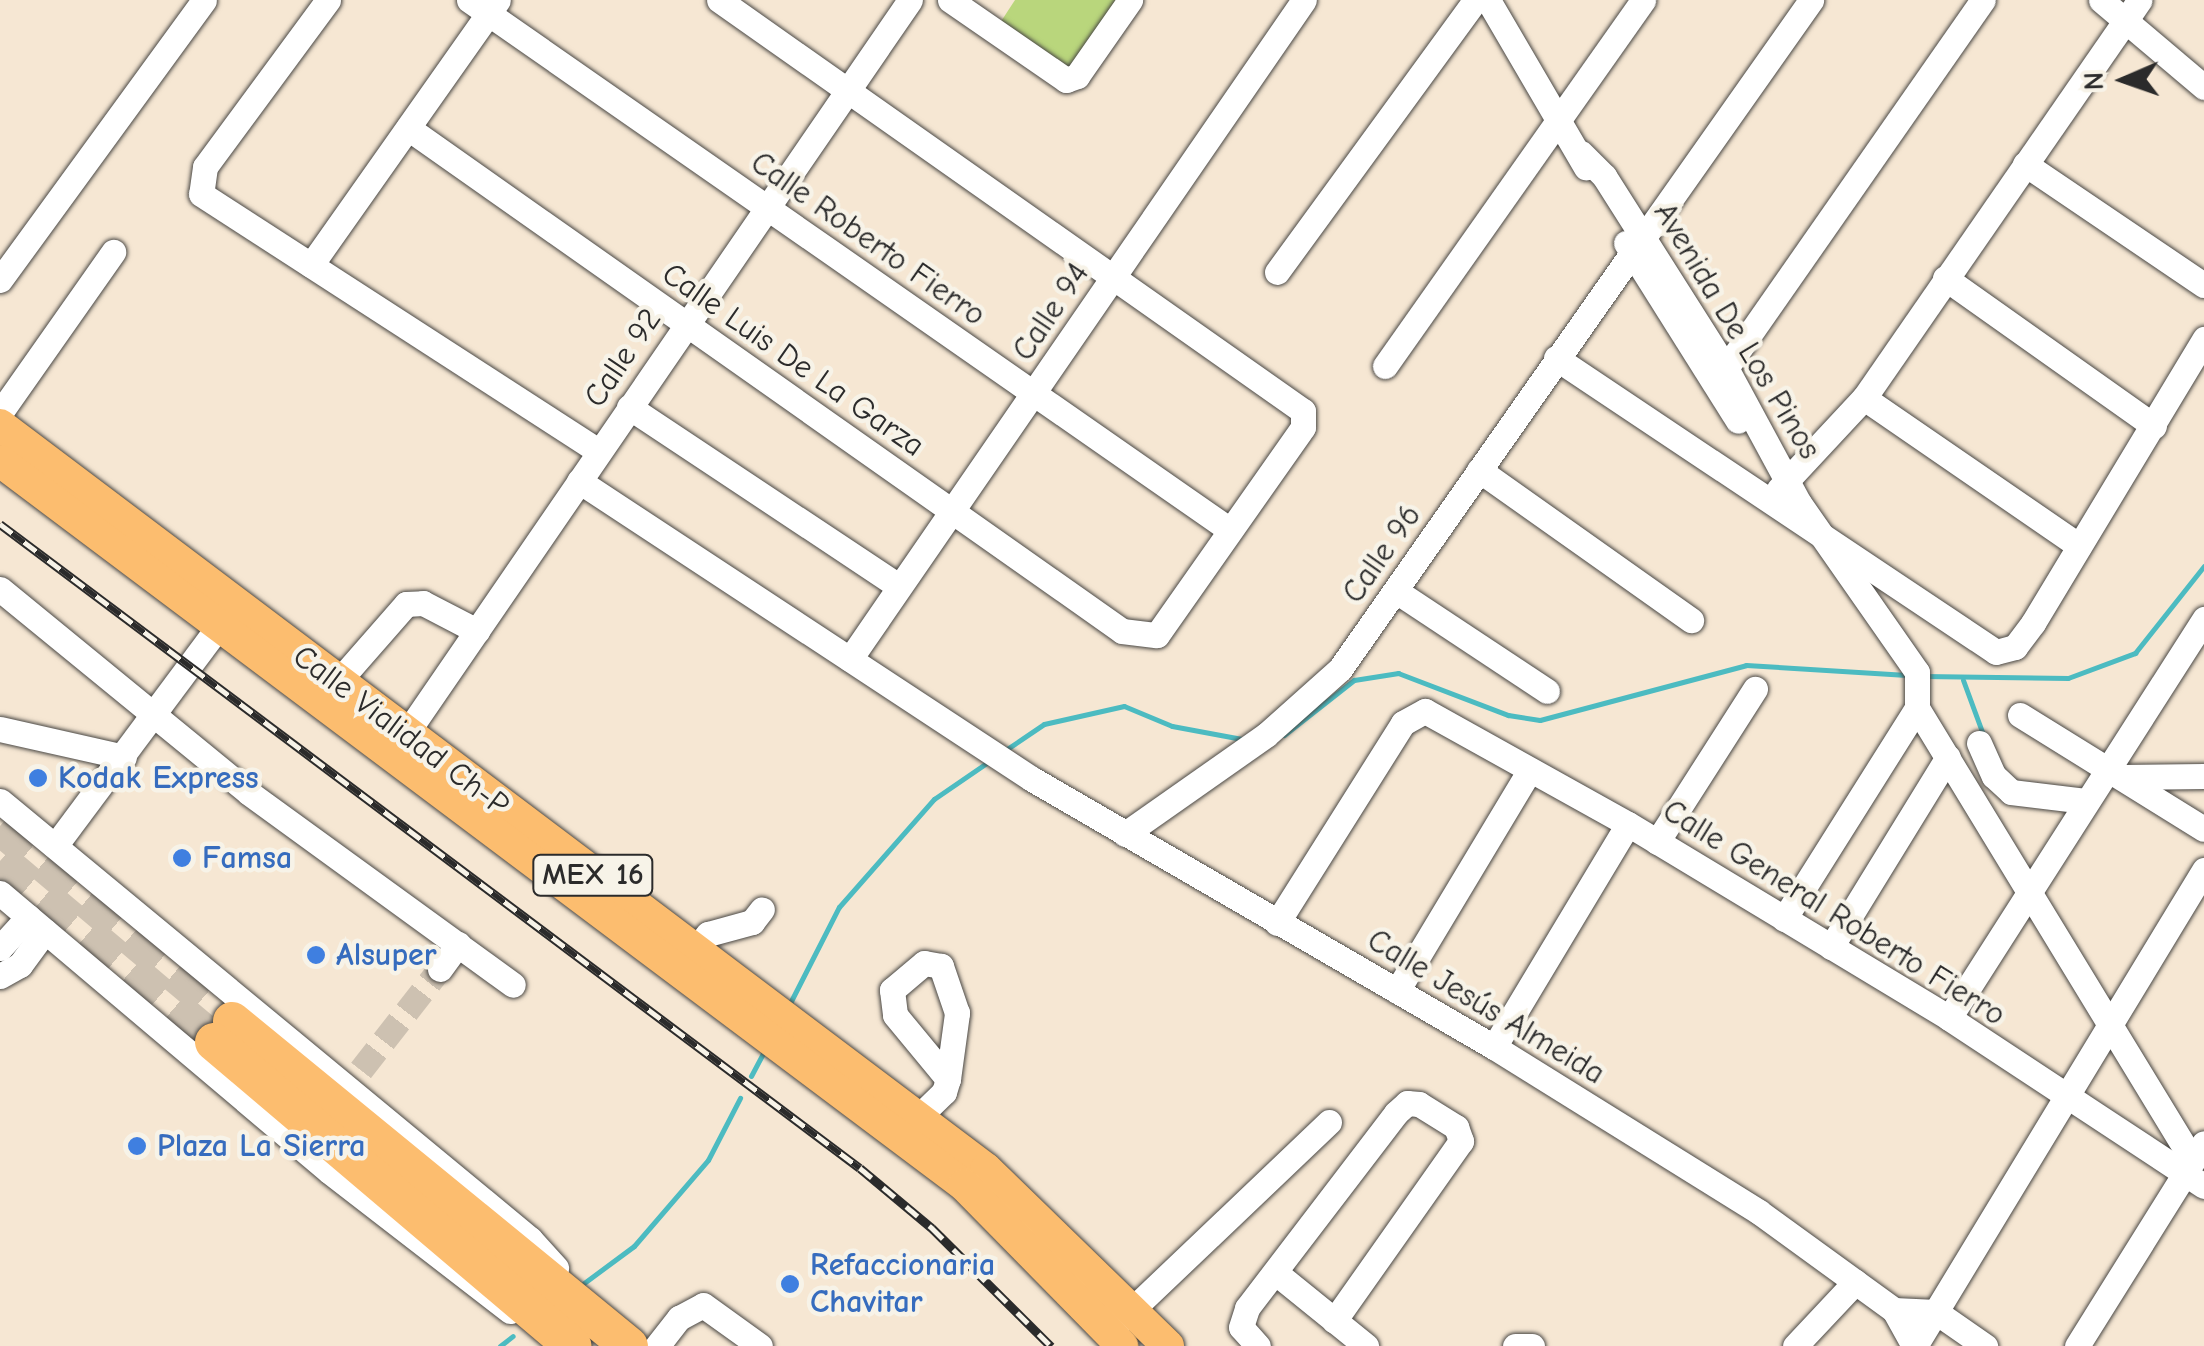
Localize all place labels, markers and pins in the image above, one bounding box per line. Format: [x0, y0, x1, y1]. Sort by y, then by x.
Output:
place label: Kodak Express [58, 759, 259, 797]
marker: Kodak Express [27, 767, 49, 789]
place label: Famsa [202, 839, 292, 877]
marker: Famsa [171, 847, 193, 869]
place label: Alsuper [336, 936, 437, 974]
marker: Alsuper [305, 944, 327, 966]
place label: Plaza La Sierra [157, 1127, 365, 1165]
marker: Plaza La Sierra [126, 1135, 148, 1157]
place label: Refaccionaria Chavitar [810, 1247, 995, 1322]
marker: Refaccionaria Chavitar [779, 1273, 801, 1295]

